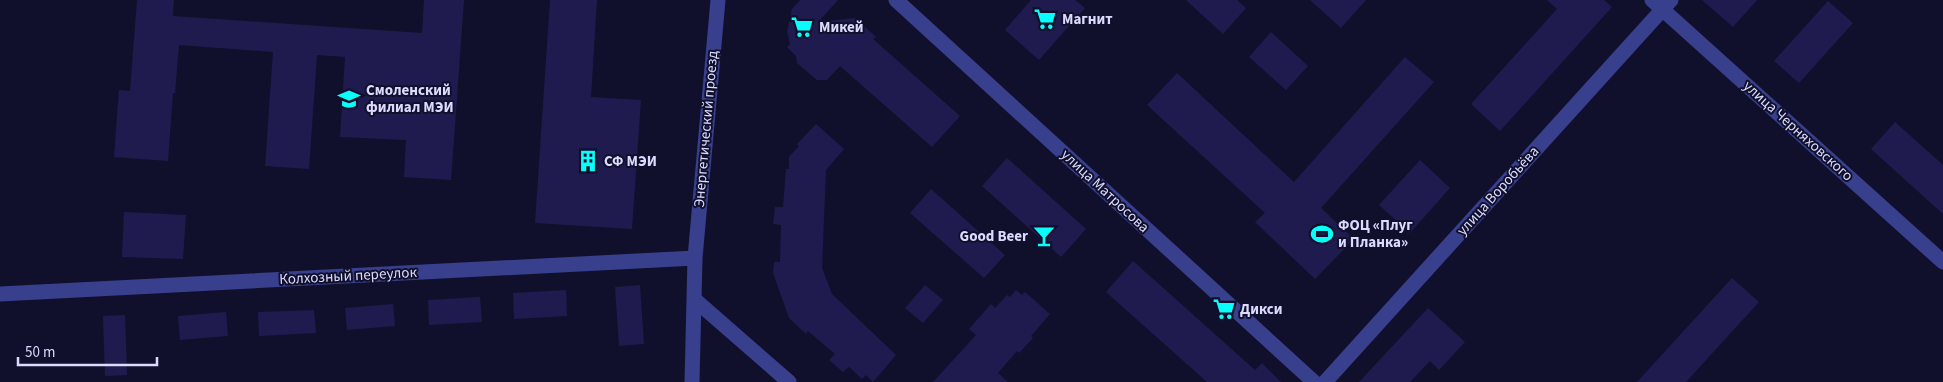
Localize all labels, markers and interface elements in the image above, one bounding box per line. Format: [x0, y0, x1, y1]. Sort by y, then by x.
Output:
supermarket icon: Магнит [1032, 6, 1058, 32]
place label: Магнит [1062, 9, 1113, 30]
supermarket icon: Микей [789, 14, 815, 40]
place label: Микей [819, 17, 864, 38]
street label: Энергетический проезд [689, 50, 723, 208]
street label: улица Черняховского [1739, 76, 1857, 186]
place label: Смоленский филиал МЭИ [366, 80, 454, 118]
school or university icon: Смоленский филиал МЭИ [336, 86, 362, 112]
street label: улица Воробьёва [1452, 142, 1544, 240]
street label: улица Матросова [1056, 145, 1154, 237]
building icon: СФ МЭИ [575, 148, 601, 174]
place label: СФ МЭИ [604, 151, 657, 172]
place label: ФОЦ «Плуг и Планка» [1338, 215, 1413, 253]
sports icon: ФОЦ «Плуг и Планка» [1309, 221, 1335, 247]
bar icon: Good Beer [1031, 223, 1057, 249]
place label: Good Beer [960, 226, 1028, 247]
street label: Колхозный переулок [279, 262, 418, 290]
supermarket icon: Дикси [1211, 296, 1237, 322]
place label: Дикси [1240, 299, 1283, 320]
scale bar [18, 334, 156, 366]
text: 50 m [25, 342, 55, 363]

